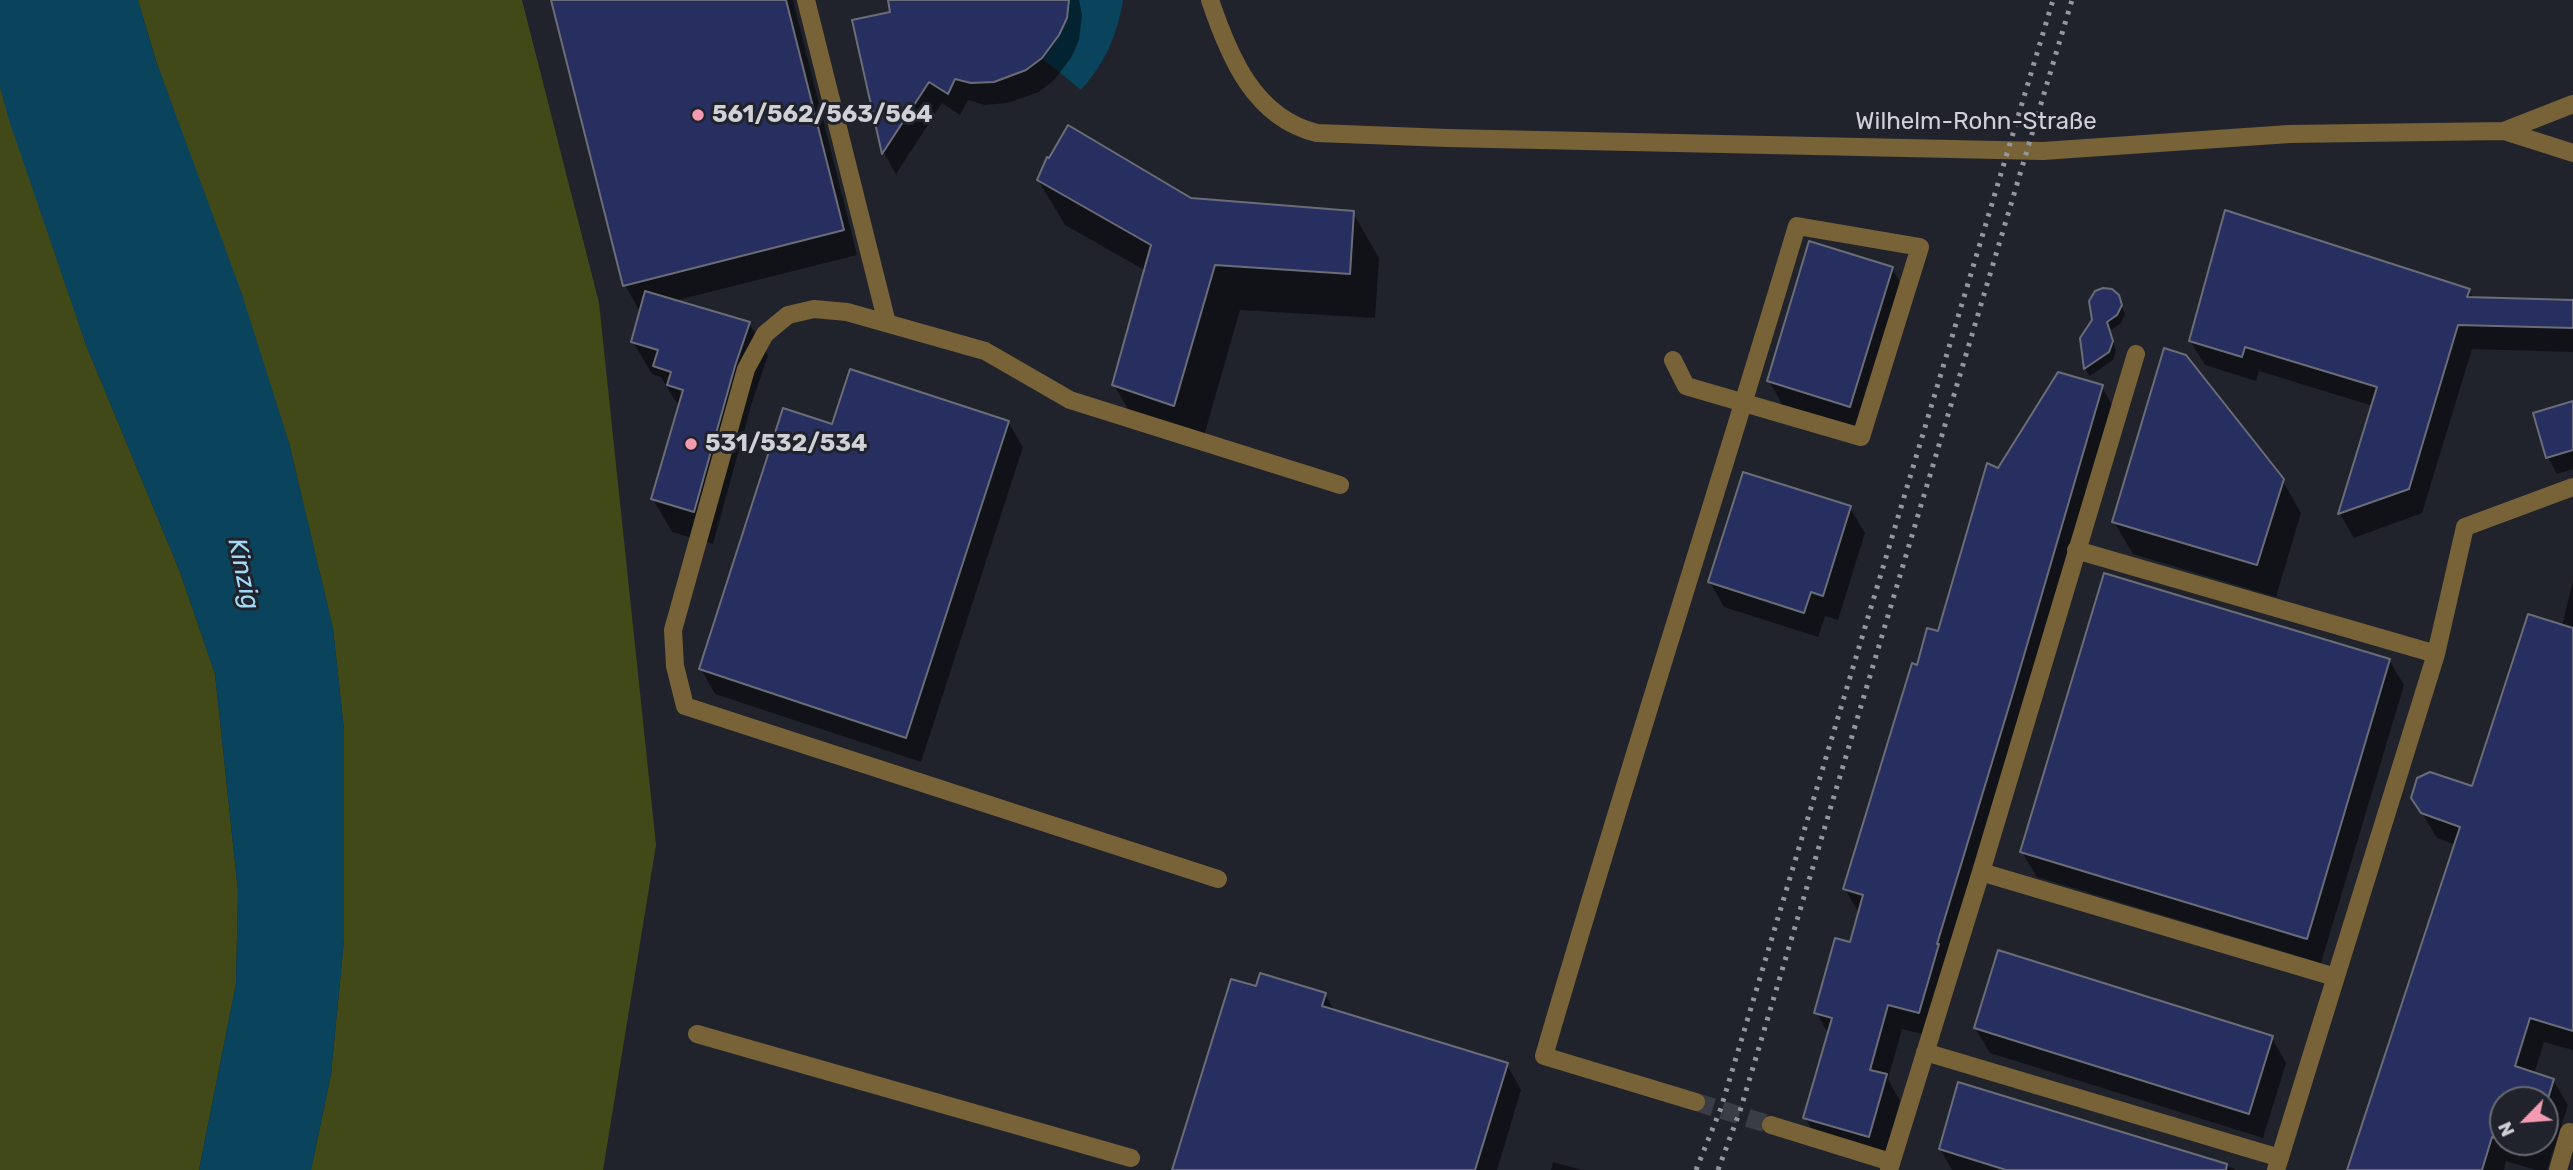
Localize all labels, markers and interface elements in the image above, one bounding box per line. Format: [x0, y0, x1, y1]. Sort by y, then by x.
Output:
place label: 561/562/563/564 [712, 101, 933, 129]
marker: 561/562/563/564 [690, 107, 706, 123]
street label: Wilhelm-Rohn-Straße [1855, 108, 2097, 136]
place label: 531/532/534 [705, 430, 867, 458]
marker: 531/532/534 [683, 436, 699, 452]
water label: Kinzig [220, 535, 266, 613]
north arrow [2489, 1086, 2559, 1156]
text: N [2493, 1118, 2520, 1140]

